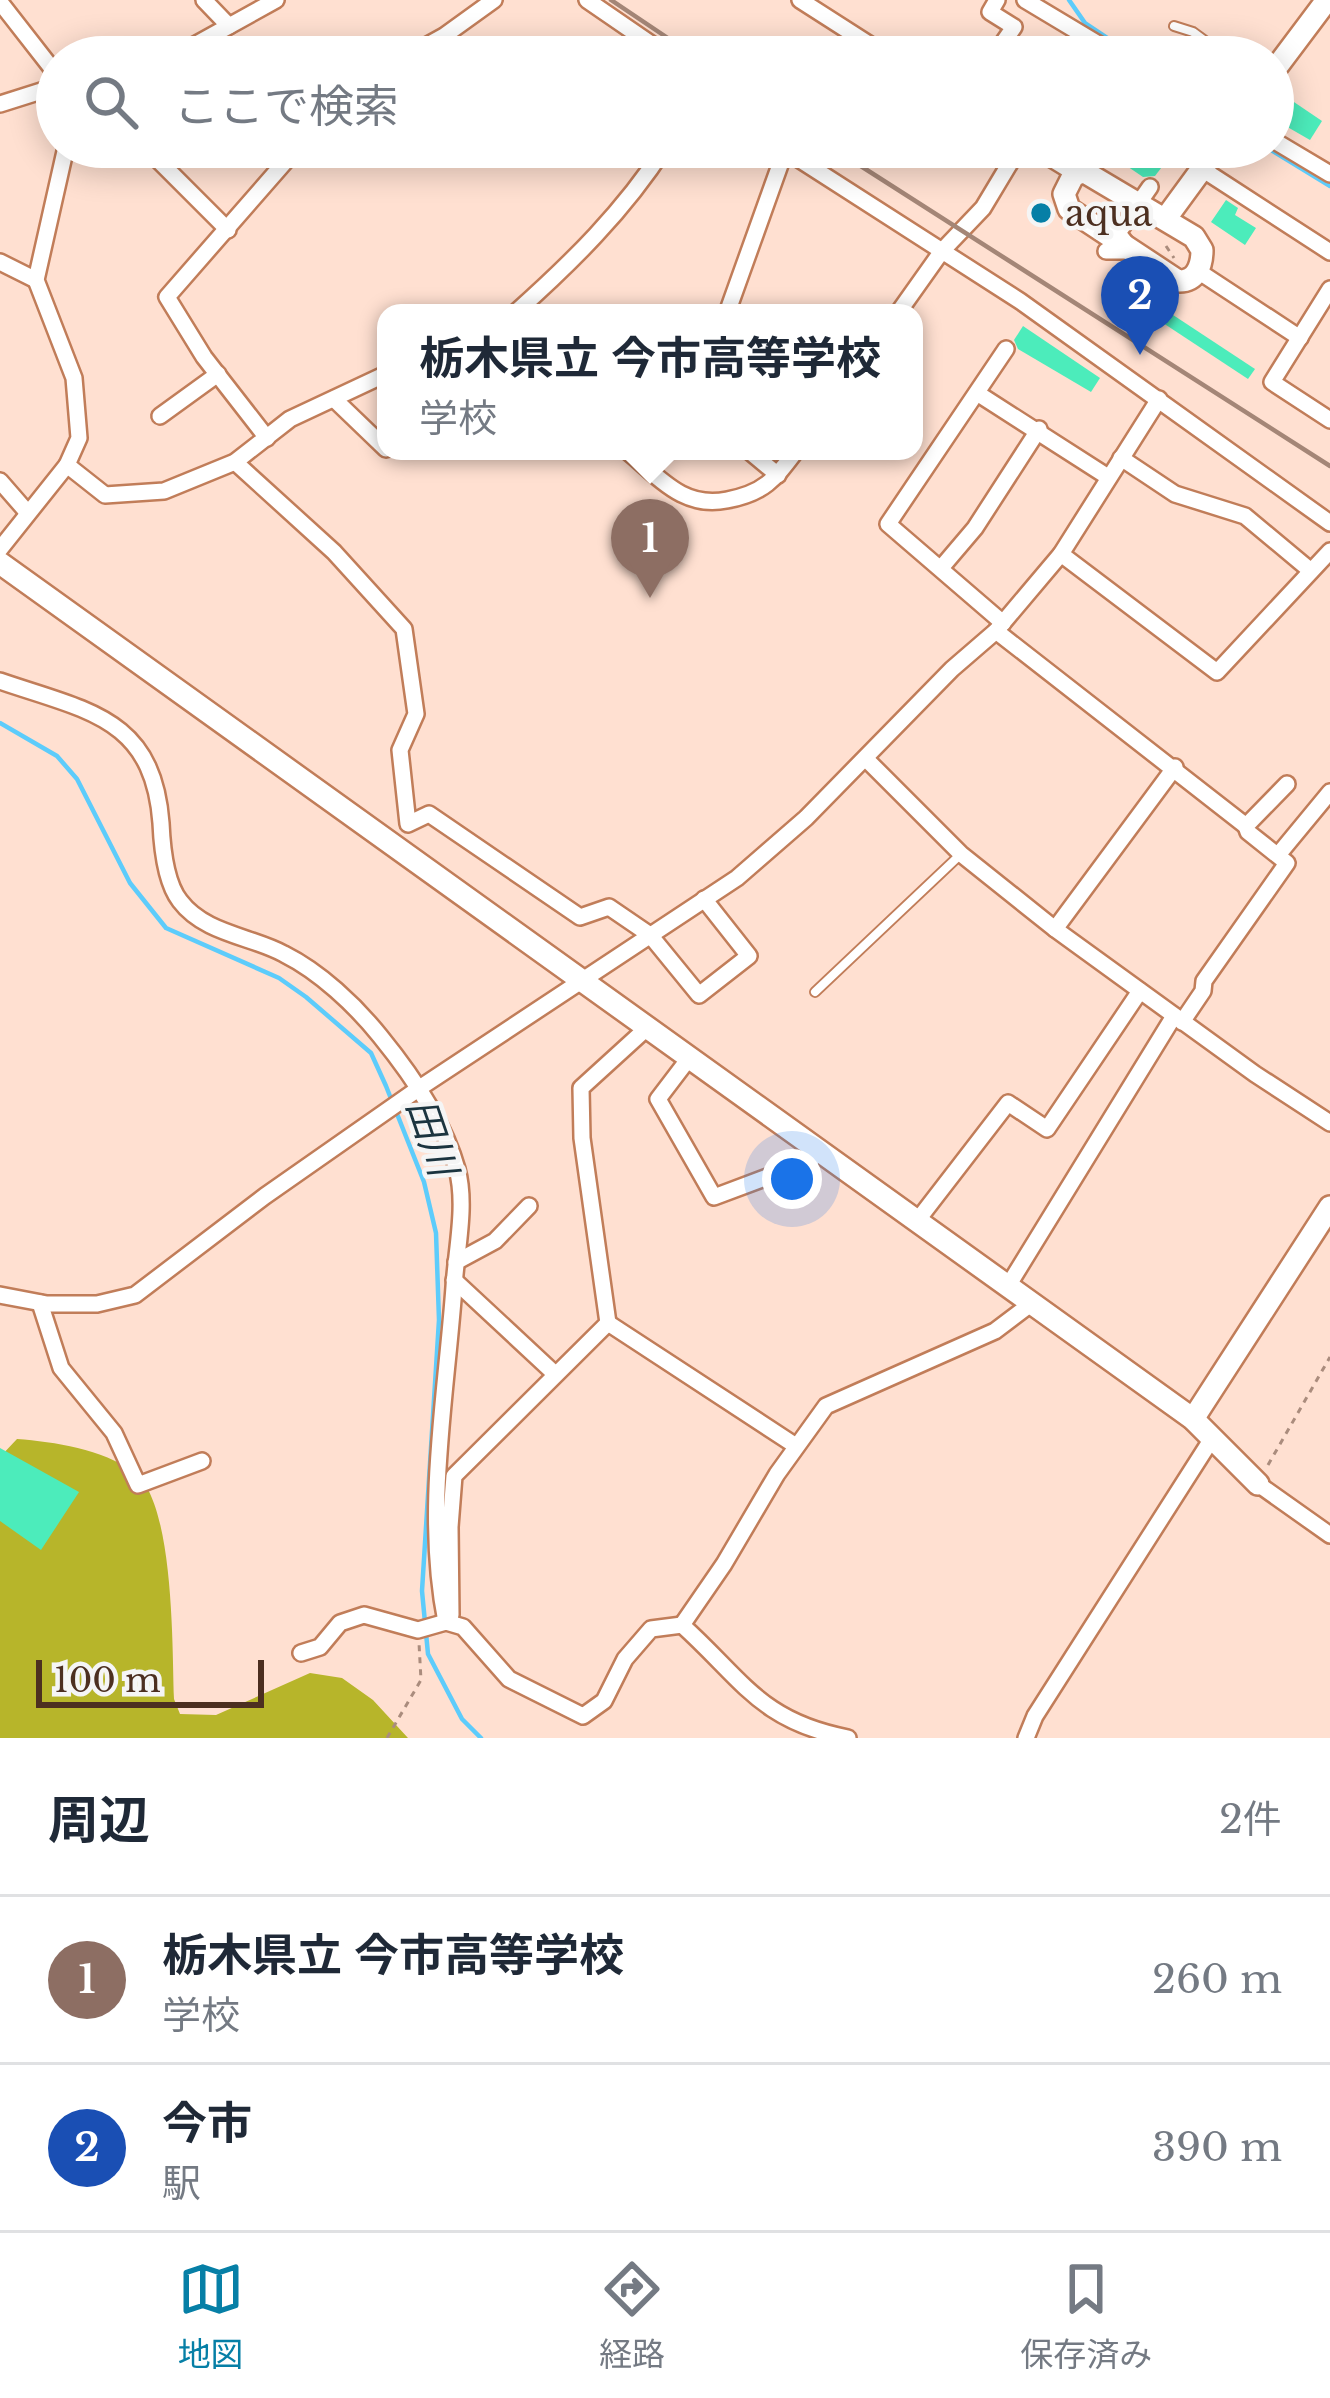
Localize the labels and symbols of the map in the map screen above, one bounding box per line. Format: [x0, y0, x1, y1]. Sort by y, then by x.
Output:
place label: aqua [1065, 191, 1153, 236]
marker: aqua [1028, 200, 1054, 226]
pin: 2 [1101, 256, 1179, 355]
pin: 1 [611, 499, 689, 598]
water label: 田川 [396, 1092, 469, 1186]
your location [762, 1149, 822, 1209]
scale bar [36, 1654, 264, 1707]

